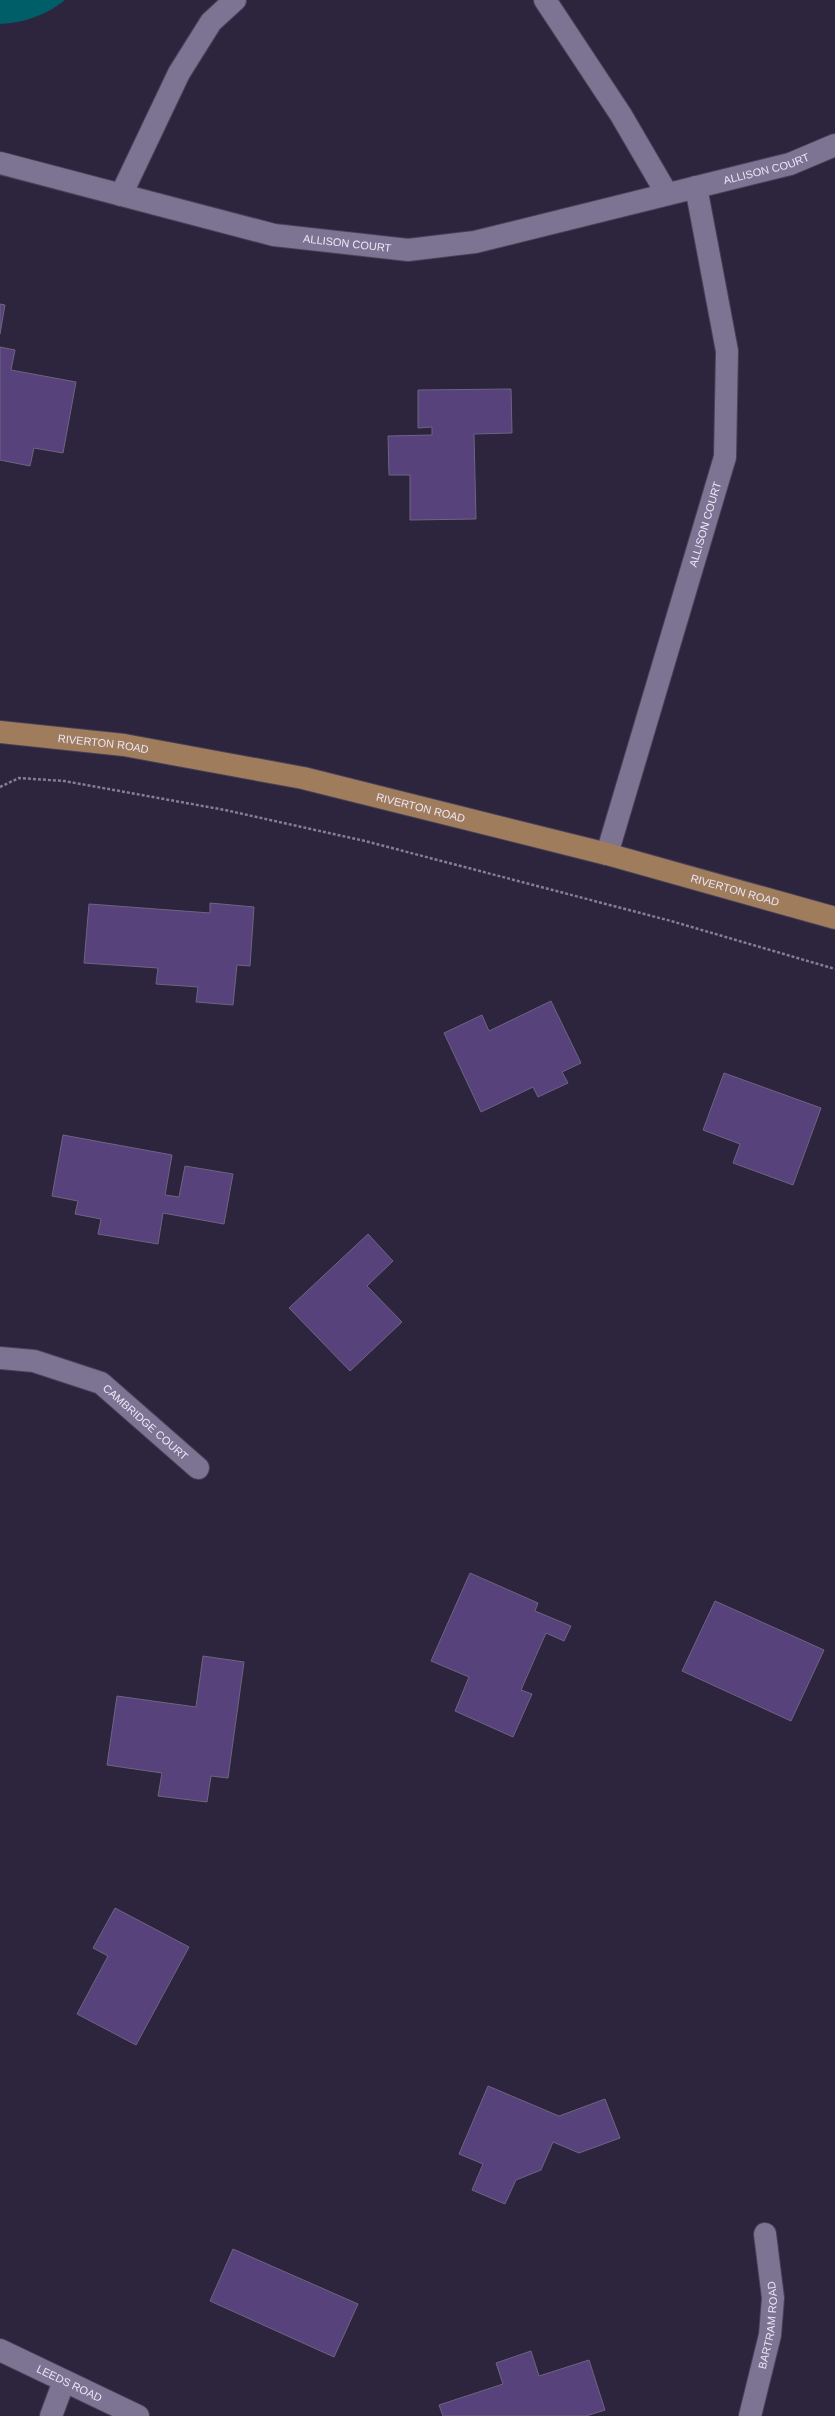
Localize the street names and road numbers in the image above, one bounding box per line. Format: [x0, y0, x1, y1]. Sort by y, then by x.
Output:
street label: ALLISON COURT [722, 151, 811, 186]
street label: ALLISON COURT [303, 232, 392, 254]
street label: ALLISON COURT [687, 480, 723, 568]
street label: RIVERTON ROAD [57, 732, 150, 755]
street label: RIVERTON ROAD [375, 791, 467, 824]
street label: RIVERTON ROAD [689, 872, 781, 908]
street label: CAMBRIDGE COURT [101, 1382, 191, 1463]
street label: BARTRAM ROAD [756, 2281, 779, 2370]
street label: LEEDS ROAD [35, 2362, 104, 2404]

